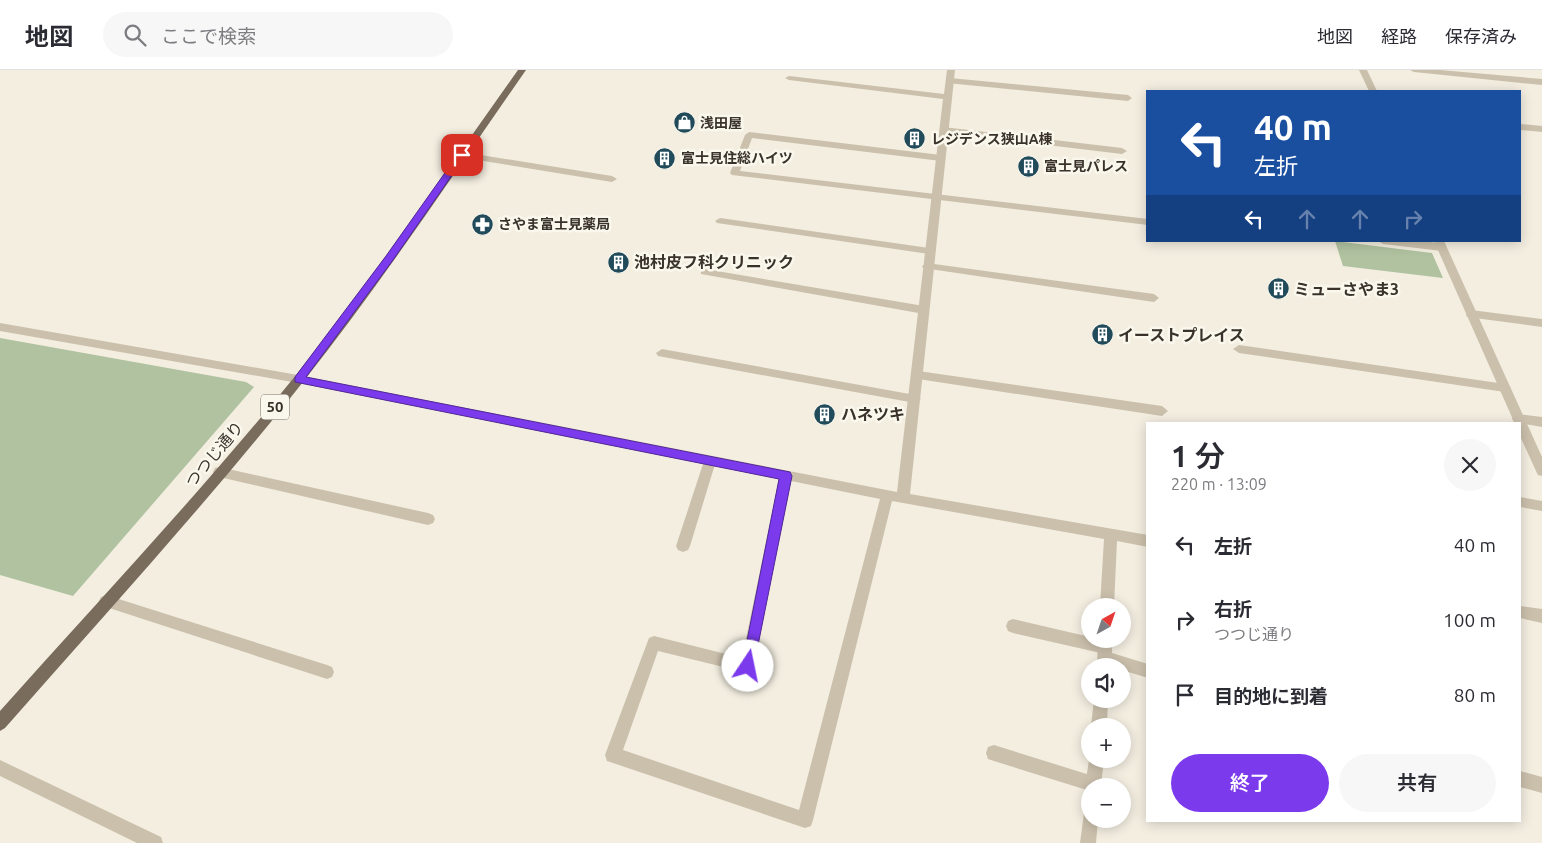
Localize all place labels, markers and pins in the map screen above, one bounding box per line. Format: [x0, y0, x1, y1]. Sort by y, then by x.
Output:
shop icon: 浅田屋 [672, 111, 696, 135]
place label: 浅田屋 [700, 115, 742, 131]
building icon: レジデンス狭山A棟 [903, 127, 927, 151]
place label: レジデンス狭山A棟 [931, 131, 1053, 147]
pin [441, 134, 483, 176]
building icon: 富士見住総ハイツ [653, 146, 677, 170]
place label: 富士見住総ハイツ [681, 150, 793, 166]
building icon: 富士見パレス [1016, 154, 1040, 178]
place label: 富士見パレス [1044, 158, 1128, 174]
pharmacy icon: さやま富士見薬局 [470, 212, 494, 236]
place label: さやま富士見薬局 [498, 216, 610, 232]
building icon: 池村皮フ科クリニック [606, 250, 630, 274]
place label: 池村皮フ科クリニック [634, 253, 794, 271]
building icon: ミューさやま3 [1266, 277, 1290, 301]
place label: ミューさやま3 [1294, 280, 1399, 298]
building icon: イーストプレイス [1090, 323, 1114, 347]
place label: イーストプレイス [1118, 326, 1245, 344]
building icon: ハネツキ [813, 402, 837, 426]
place label: ハネツキ [841, 405, 905, 423]

